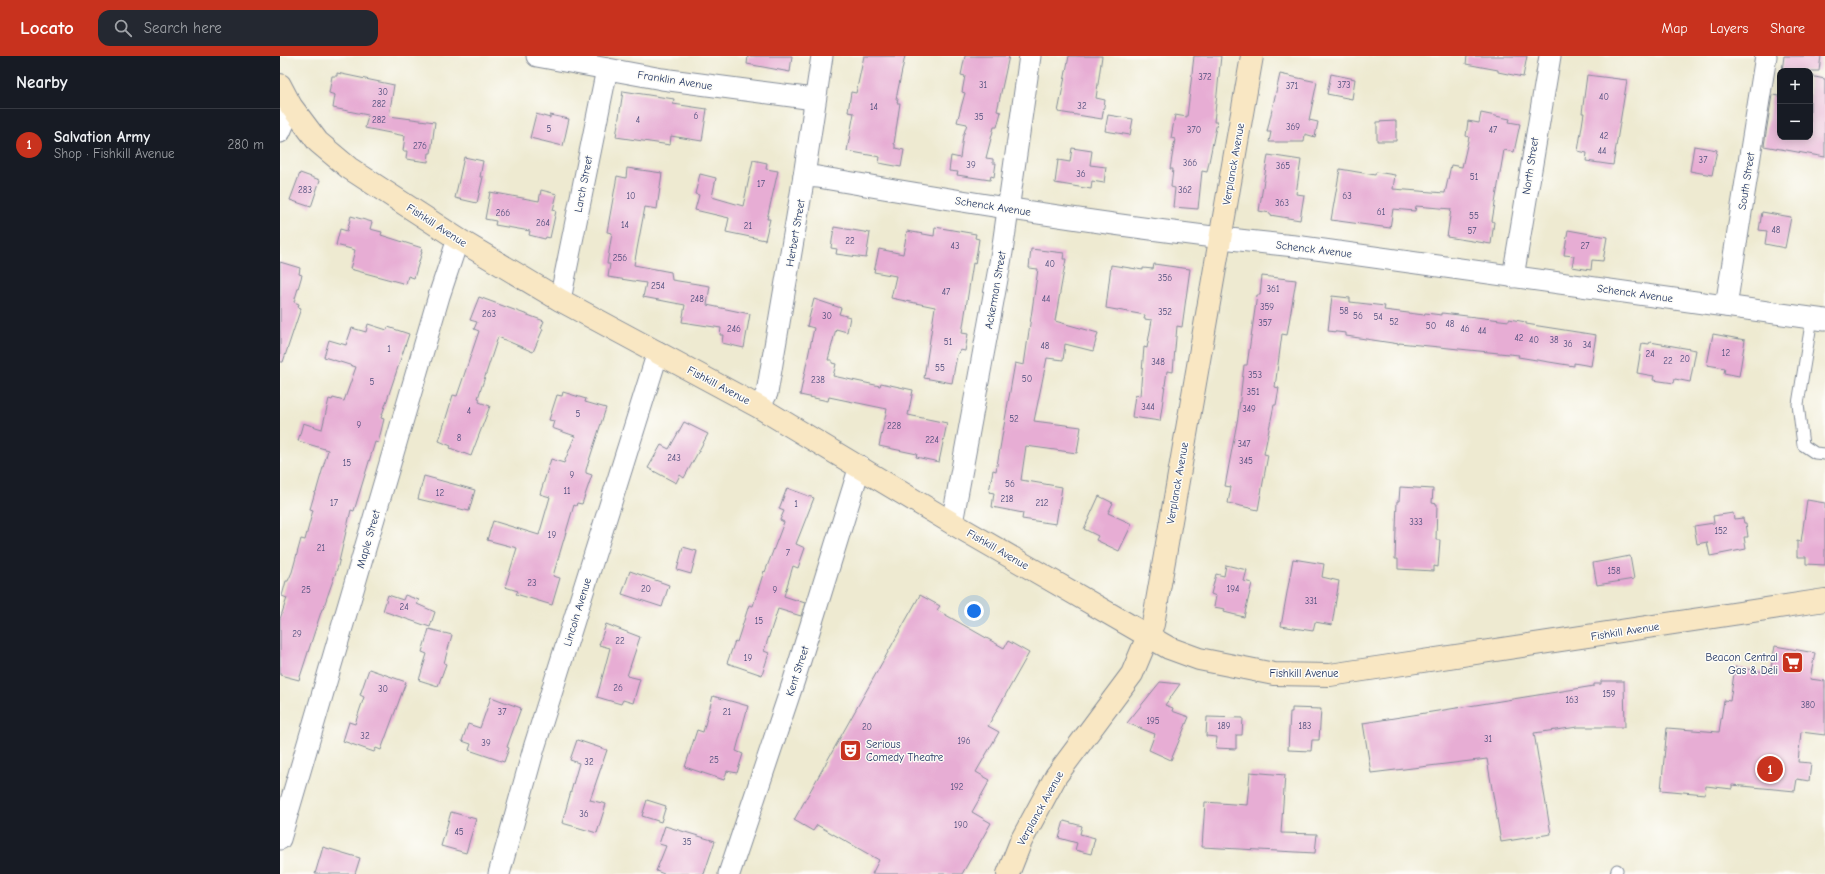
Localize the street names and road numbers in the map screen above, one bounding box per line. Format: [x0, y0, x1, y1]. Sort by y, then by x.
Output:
street label: Franklin Avenue [636, 68, 714, 93]
street label: Verplanck Avenue [1220, 122, 1247, 206]
street label: North Street [1520, 136, 1542, 196]
street label: South Street [1736, 151, 1758, 211]
street label: Larch Street [572, 154, 596, 214]
street label: Schenck Avenue [954, 194, 1032, 219]
street label: Herbert Street [783, 198, 808, 268]
street label: Fishkill Avenue [404, 201, 470, 250]
street label: Schenck Avenue [1275, 238, 1353, 261]
street label: Ackerman Street [982, 249, 1009, 330]
street label: Schenck Avenue [1596, 282, 1674, 305]
street label: Fishkill Avenue [685, 363, 753, 408]
street label: Verplanck Avenue [1164, 441, 1191, 525]
street label: Maple Street [354, 508, 383, 570]
street label: Fishkill Avenue [965, 527, 1031, 573]
street label: Lincoln Avenue [561, 576, 594, 648]
street label: Fishkill Avenue [1590, 620, 1661, 643]
street label: Kent Street [783, 644, 812, 698]
street label: Fishkill Avenue [1269, 667, 1339, 680]
street label: Verplanck Avenue [1015, 768, 1066, 848]

